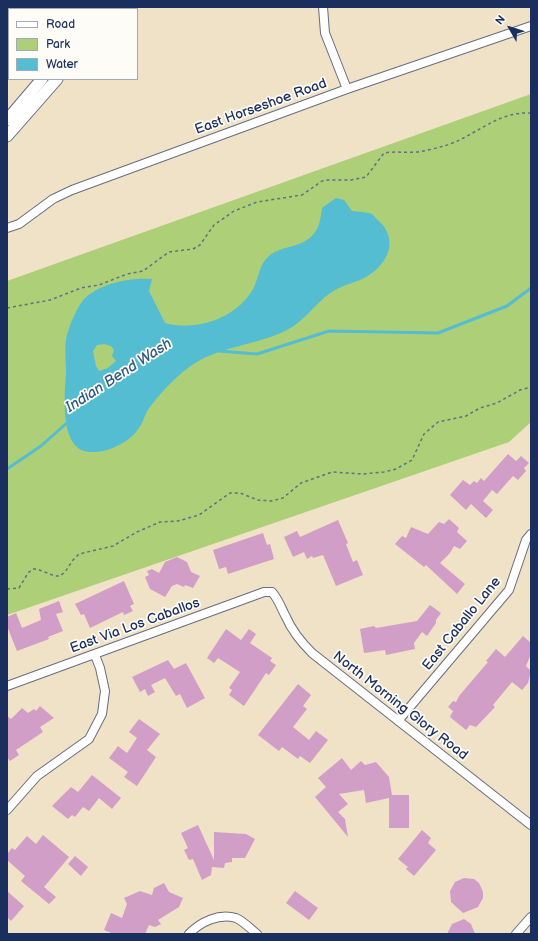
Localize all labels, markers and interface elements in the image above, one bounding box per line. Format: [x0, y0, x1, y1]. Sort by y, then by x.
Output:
legend [8, 8, 138, 80]
north arrow [490, 8, 530, 48]
text: N [493, 13, 508, 27]
text: Road [46, 17, 75, 32]
text: Park [46, 37, 70, 52]
text: Water [46, 57, 78, 72]
street label: East Horseshoe Road [193, 75, 329, 139]
water label: Indian Bend Wash [63, 335, 175, 417]
street label: East Caballo Lane [419, 574, 505, 674]
street label: East Via Los Caballos [68, 595, 202, 657]
street label: North Morning Glory Road [329, 648, 471, 764]

